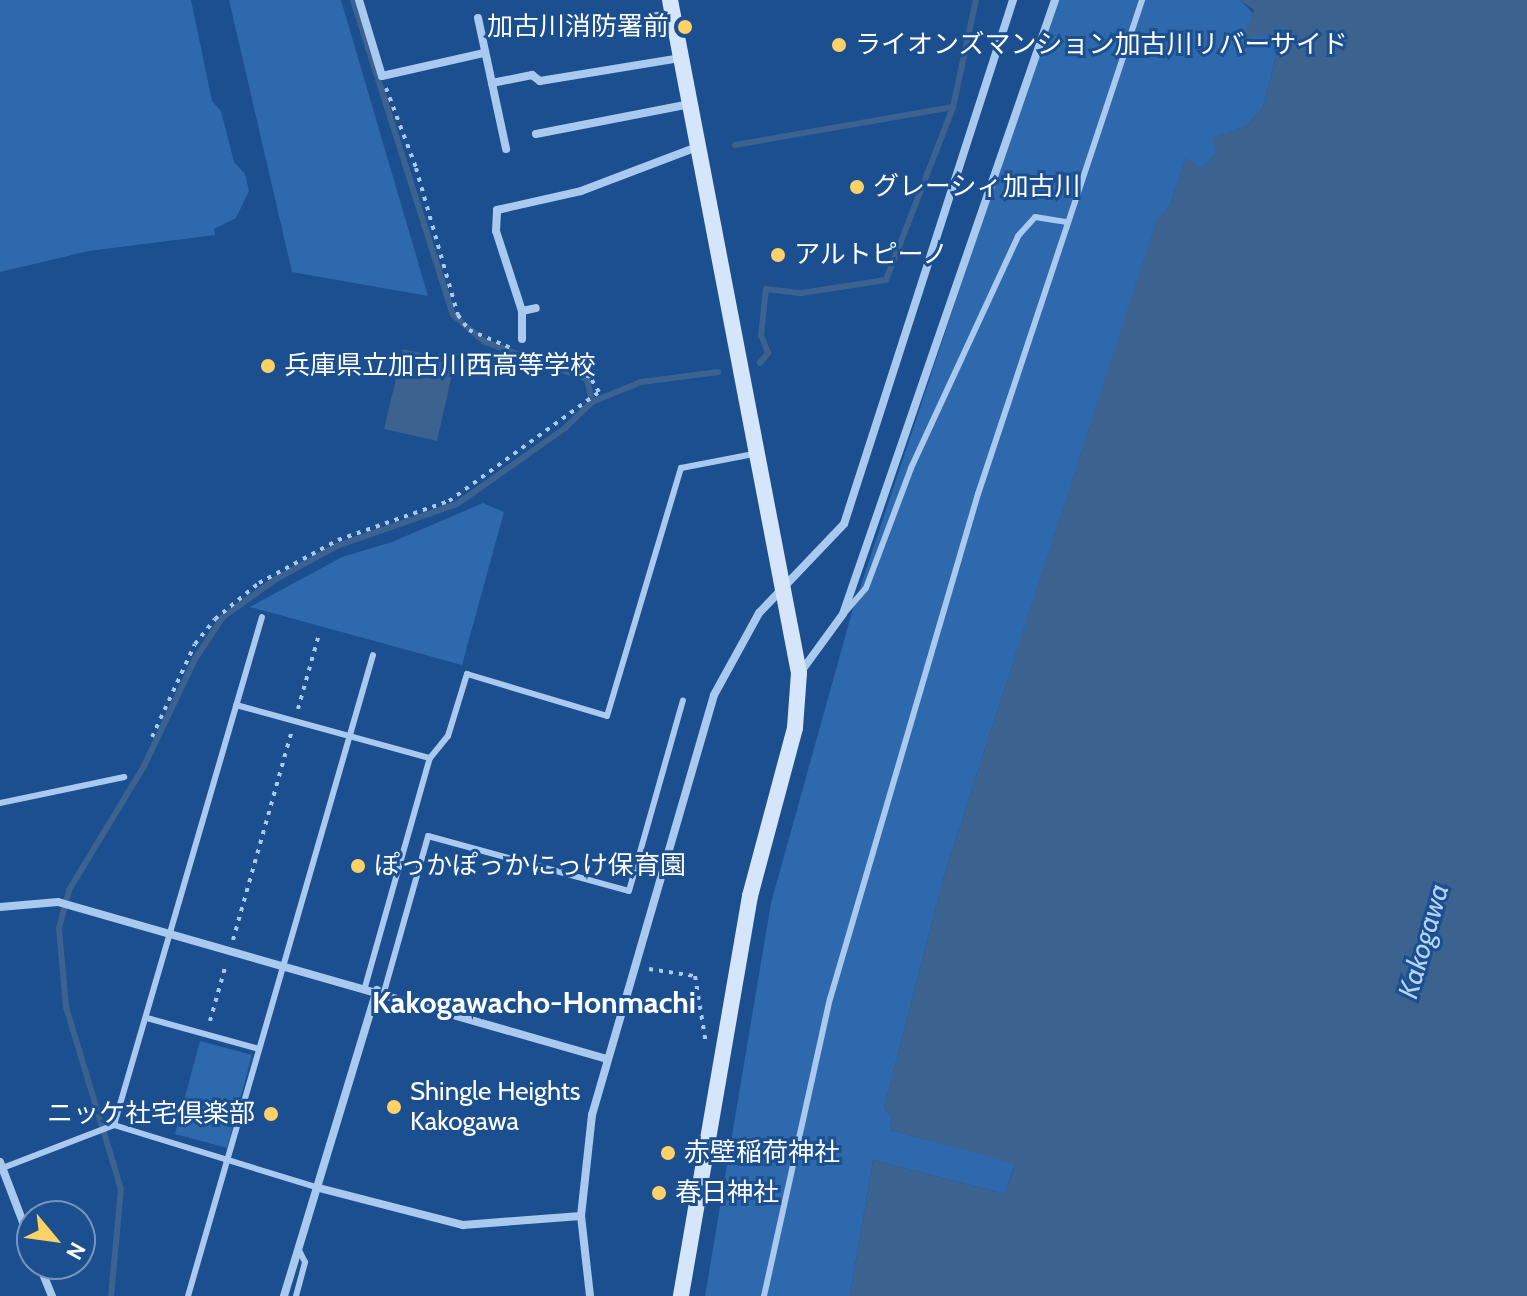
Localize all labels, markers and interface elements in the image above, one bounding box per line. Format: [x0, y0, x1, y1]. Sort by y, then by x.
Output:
place label: 加古川消防署前 [487, 11, 669, 43]
marker: 加古川消防署前 [676, 18, 694, 36]
place label: ライオンズマンション加古川リバーサイド [855, 29, 1349, 61]
marker: ライオンズマンション加古川リバーサイド [830, 36, 848, 54]
place label: グレーシィ加古川 [873, 171, 1081, 203]
marker: グレーシィ加古川 [848, 178, 866, 196]
place label: アルトピーノ [794, 239, 950, 271]
marker: アルトピーノ [769, 246, 787, 264]
place label: 兵庫県立加古川西高等学校 [284, 350, 596, 382]
marker: 兵庫県立加古川西高等学校 [259, 357, 277, 375]
place label: ぽっかぽっかにっけ保育園 [374, 850, 686, 882]
marker: ぽっかぽっかにっけ保育園 [349, 857, 367, 875]
water label: Kakogawa [1391, 880, 1455, 1002]
district label: Kakogawacho-Honmachi [372, 985, 696, 1021]
place label: Shingle Heights Kakogawa [410, 1076, 580, 1138]
place label: ニッケ社宅倶楽部 [47, 1098, 255, 1130]
marker: Shingle Heights Kakogawa [385, 1098, 403, 1116]
marker: ニッケ社宅倶楽部 [262, 1105, 280, 1123]
place label: 赤壁稲荷神社 [684, 1137, 840, 1169]
marker: 赤壁稲荷神社 [659, 1144, 677, 1162]
place label: 春日神社 [675, 1177, 779, 1209]
marker: 春日神社 [650, 1184, 668, 1202]
north arrow [16, 1200, 96, 1280]
text: N [60, 1238, 91, 1264]

